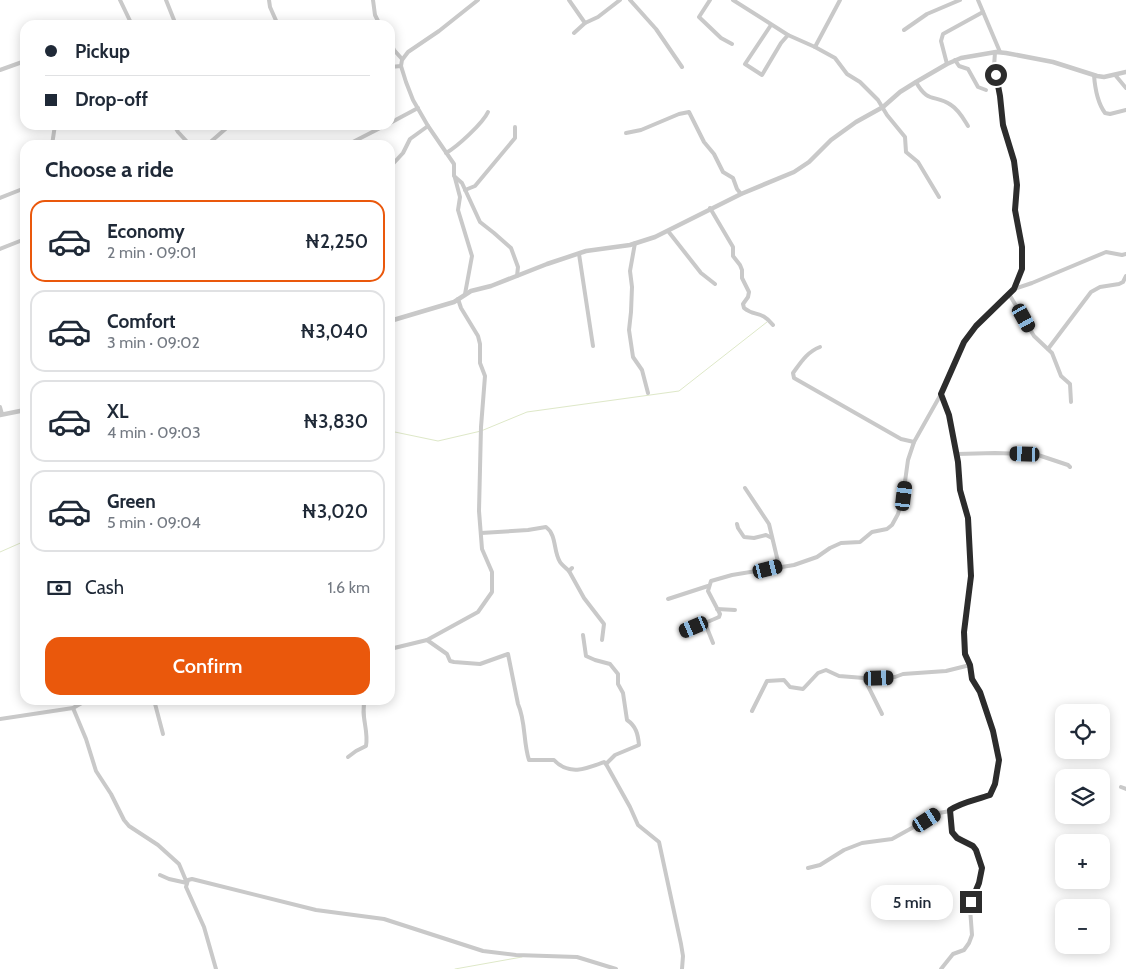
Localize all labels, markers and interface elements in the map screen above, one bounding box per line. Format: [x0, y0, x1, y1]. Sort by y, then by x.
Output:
text: Pickup [75, 40, 130, 63]
route start [985, 64, 1007, 86]
text: Drop-off [75, 88, 148, 111]
text: Choose a ride [45, 156, 174, 183]
icon: car [47, 219, 92, 264]
text: Economy [107, 220, 185, 243]
text: ₦2,250 [305, 230, 368, 253]
text: 2 min · 09:01 [107, 243, 196, 262]
car [1010, 301, 1037, 335]
icon: car [47, 309, 92, 354]
text: Comfort [107, 310, 176, 333]
text: ₦3,040 [300, 320, 368, 343]
text: 3 min · 09:02 [107, 333, 200, 352]
icon: car [47, 399, 92, 444]
text: XL [107, 400, 128, 423]
text: ₦3,830 [303, 410, 368, 433]
text: 4 min · 09:03 [107, 423, 201, 442]
car [1009, 446, 1040, 462]
car [894, 480, 913, 512]
icon: car [47, 489, 92, 534]
text: Green [107, 490, 156, 513]
text: ₦3,020 [302, 500, 368, 523]
text: 5 min · 09:04 [107, 513, 201, 532]
car [751, 558, 784, 580]
icon: cash [45, 574, 73, 602]
text: Cash [85, 576, 124, 599]
text: 1.6 km [328, 578, 370, 597]
car [677, 614, 710, 640]
button: Confirm [45, 637, 370, 695]
car [863, 670, 894, 686]
map controls [1055, 704, 1110, 954]
button: locate [1055, 704, 1110, 759]
button: layers [1055, 769, 1110, 824]
car [910, 806, 943, 834]
button: + [1055, 834, 1110, 889]
callout: 5 min [871, 884, 954, 920]
route end [960, 891, 982, 913]
text: 5 min [893, 893, 931, 912]
button: − [1055, 899, 1110, 954]

